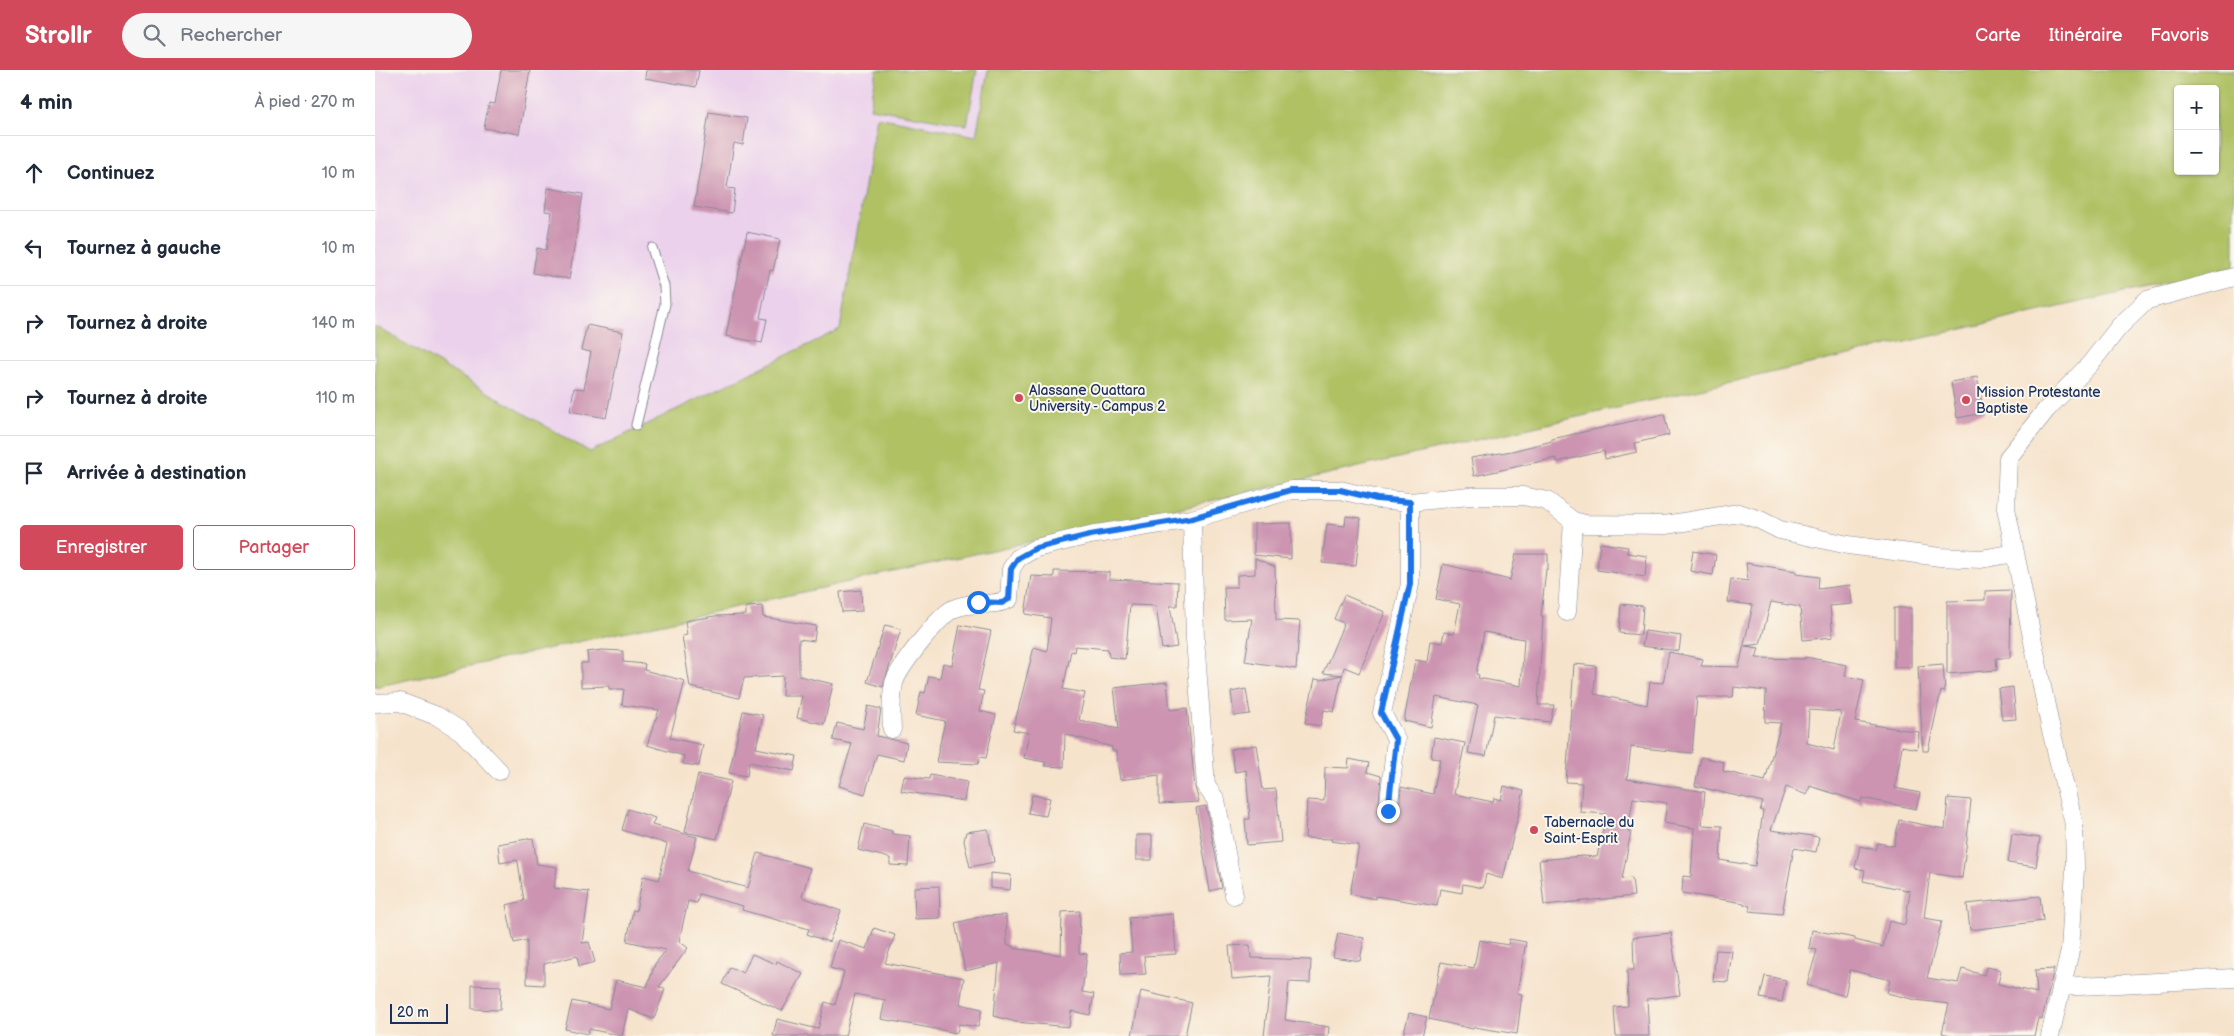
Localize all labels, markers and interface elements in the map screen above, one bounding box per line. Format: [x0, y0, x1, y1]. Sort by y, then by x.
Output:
search box [122, 13, 472, 58]
text: Strollr [25, 21, 92, 50]
icon: search [140, 21, 168, 49]
text: Rechercher [180, 24, 282, 47]
text: Carte [1975, 25, 2021, 46]
text: Itinéraire [2049, 25, 2122, 46]
text: Favoris [2150, 25, 2209, 46]
map controls [2174, 85, 2219, 175]
button: + [2174, 85, 2219, 130]
text: 4 min [20, 90, 73, 115]
text: À pied · 270 m [255, 93, 355, 112]
button: − [2174, 130, 2219, 175]
icon: ahead [20, 159, 48, 187]
text: Continuez [67, 162, 154, 185]
text: 10 m [322, 164, 355, 183]
icon: left [20, 234, 48, 262]
text: Tournez à gauche [67, 237, 221, 260]
text: 10 m [322, 239, 355, 258]
icon: right [20, 309, 48, 337]
text: Tournez à droite [67, 312, 208, 335]
text: 140 m [312, 314, 355, 333]
place label: Alassane Ouattara University - Campus 2 [1029, 382, 1166, 415]
icon: right [20, 384, 48, 412]
place label: Mission Protestante Baptiste [1976, 384, 2100, 417]
text: Tournez à droite [67, 387, 208, 410]
text: 110 m [316, 389, 355, 408]
marker: Alassane Ouattara University - Campus 2 [1013, 392, 1025, 404]
marker: Mission Protestante Baptiste [1960, 394, 1972, 406]
icon: arrive [20, 459, 48, 487]
text: Arrivée à destination [67, 462, 246, 485]
button: Enregistrer [20, 525, 183, 570]
button: Partager [193, 525, 355, 570]
route start [967, 591, 990, 614]
route end [1377, 800, 1400, 823]
place label: Tabernacle du Saint-Esprit [1544, 814, 1634, 847]
marker: Tabernacle du Saint-Esprit [1528, 824, 1540, 836]
scale bar [390, 1001, 447, 1024]
text: 20 m [397, 1004, 429, 1021]

